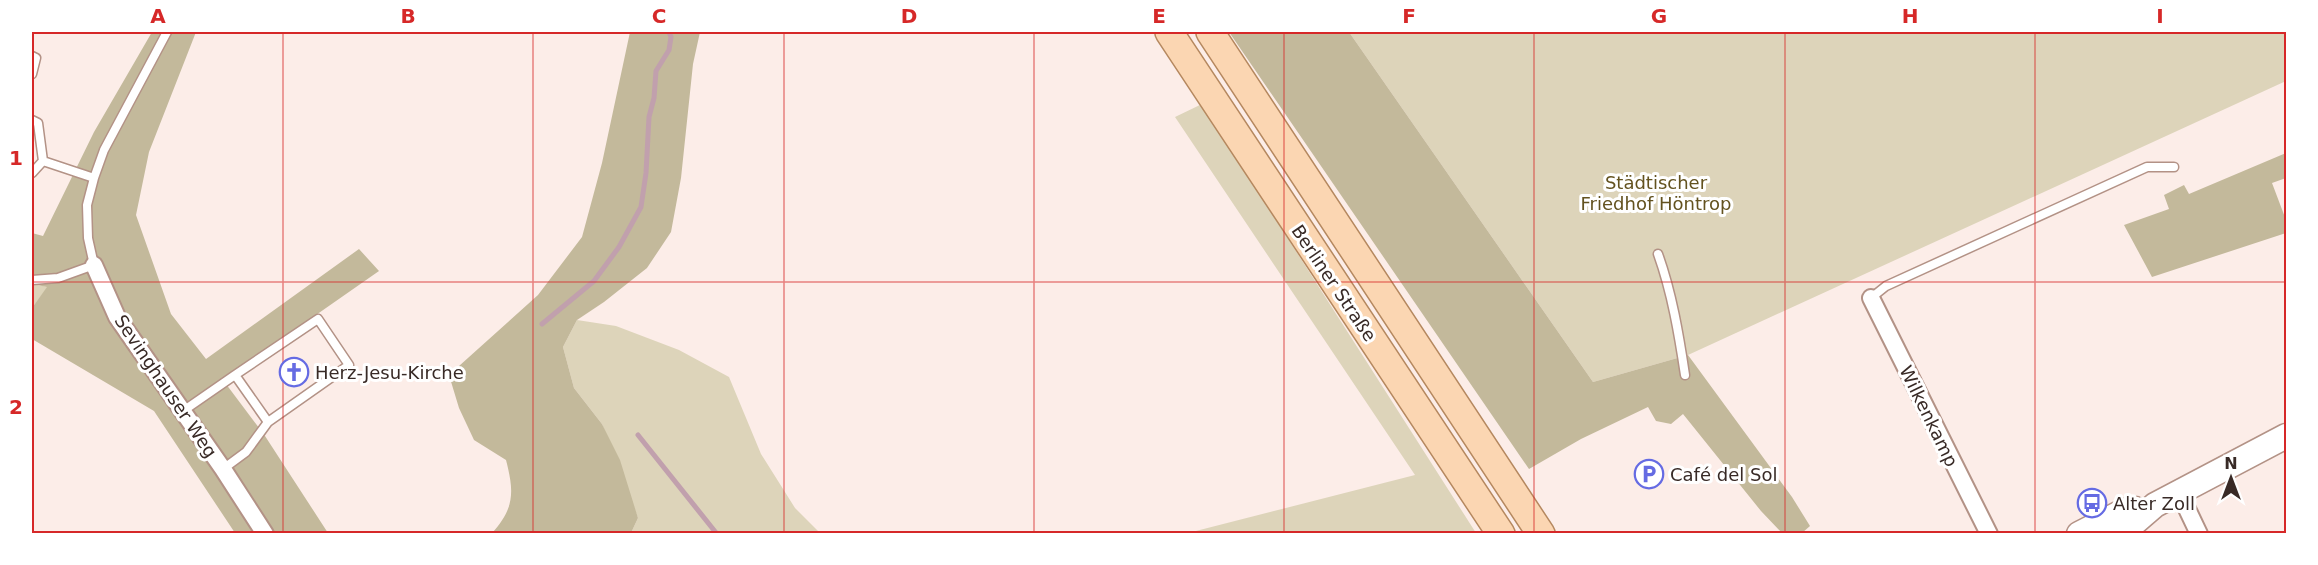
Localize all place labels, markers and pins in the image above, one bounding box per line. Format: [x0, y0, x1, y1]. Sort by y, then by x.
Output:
church icon: Herz-Jesu-Kirche [278, 356, 310, 388]
place label: Herz-Jesu-Kirche [315, 362, 464, 383]
parking icon: Café del Sol [1633, 458, 1665, 490]
place label: Café del Sol [1670, 464, 1777, 485]
bus stop icon: Alter Zoll [2076, 487, 2108, 519]
place label: Alter Zoll [2113, 493, 2195, 514]

